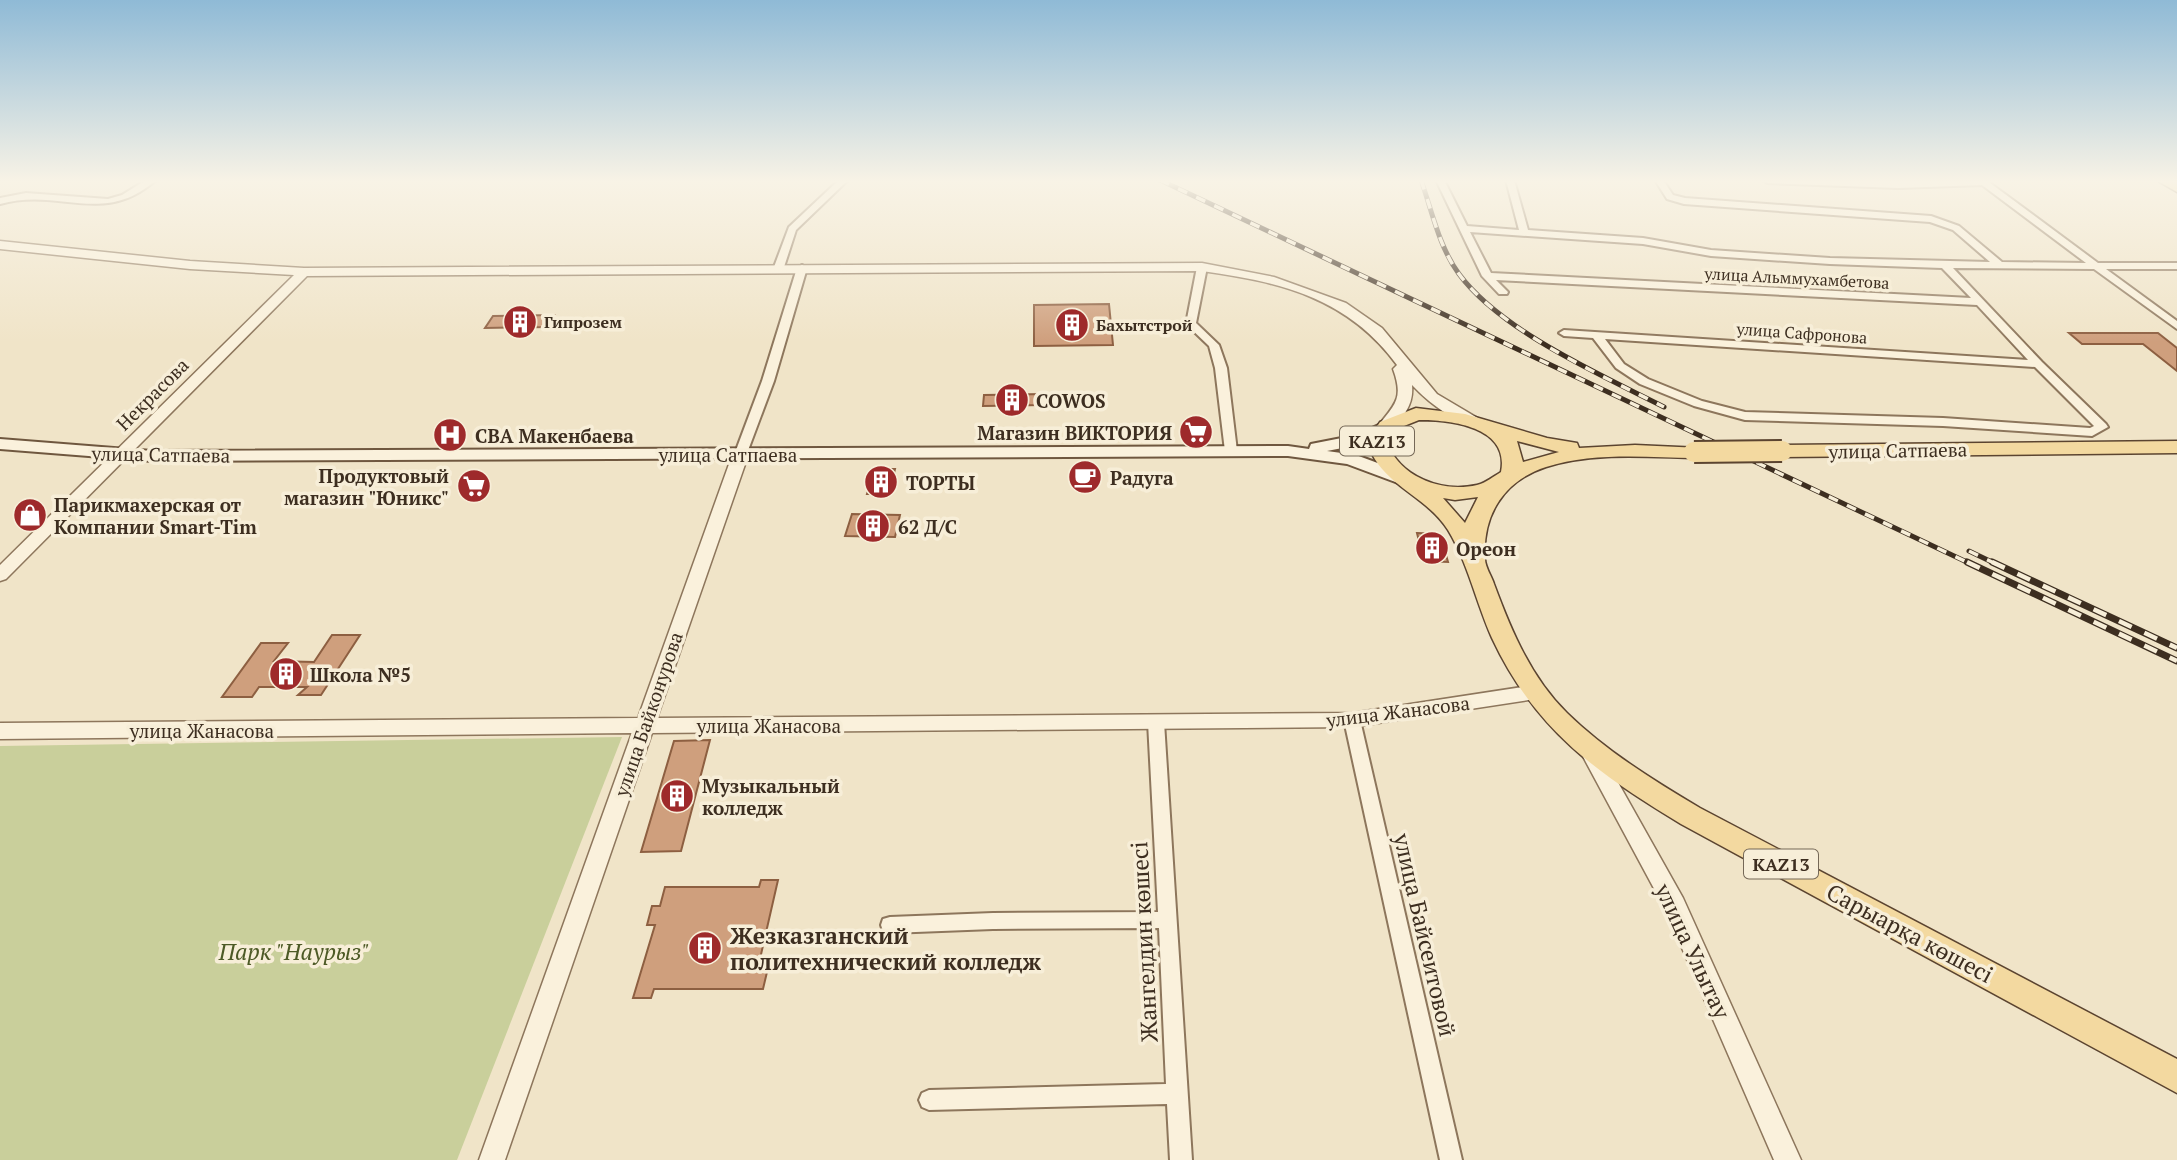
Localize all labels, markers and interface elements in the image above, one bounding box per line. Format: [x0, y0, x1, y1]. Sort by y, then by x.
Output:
street label: улица Альммухамбетова [1703, 262, 1890, 294]
building icon: Гипрозем [501, 303, 539, 341]
building icon: Бахытстрой [1053, 306, 1091, 344]
place label: Гипрозем [544, 311, 622, 333]
place label: Бахытстрой [1096, 314, 1193, 336]
street label: улица Сафронова [1735, 317, 1868, 349]
street label: Некрасова [110, 352, 194, 436]
building icon: COWOS [993, 381, 1031, 419]
place label: COWOS [1036, 388, 1106, 413]
supermarket icon: Магазин ВИКТОРИЯ [1177, 413, 1215, 451]
hospital icon: СВА Макенбаева [431, 416, 469, 454]
place label: Магазин ВИКТОРИЯ [977, 420, 1172, 445]
place label: СВА Макенбаева [475, 423, 634, 448]
road number: KAZ13 [1340, 426, 1414, 456]
street label: улица Сатпаева [1827, 436, 1968, 464]
street label: улица Сатпаева [90, 440, 231, 468]
street label: улица Сатпаева [658, 442, 798, 467]
cafe icon: Радуга [1066, 458, 1104, 496]
place label: Продуктовый магазин "Юникс" [284, 463, 449, 510]
building icon: ТОРТЫ [862, 463, 900, 501]
place label: Радуга [1110, 465, 1174, 490]
supermarket icon: Продуктовый магазин "Юникс" [455, 467, 493, 505]
place label: ТОРТЫ [906, 470, 975, 495]
place label: Парикмахерская от Компании Smart-Tim [54, 492, 257, 539]
shop icon: Парикмахерская от Компании Smart-Tim [11, 496, 49, 534]
building icon: 62 Д/С [854, 507, 892, 545]
place label: 62 Д/С [898, 514, 957, 539]
building icon: Ореон [1413, 529, 1451, 567]
place label: Ореон [1456, 536, 1516, 561]
street label: улица Байконурова [608, 628, 688, 800]
building icon: Школа №5 [267, 655, 305, 693]
place label: Школа №5 [310, 662, 411, 687]
street label: улица Жанасова [1324, 690, 1472, 732]
street label: улица Жанасова [696, 713, 842, 738]
street label: улица Жанасова [129, 718, 275, 743]
place label: Музыкальный колледж [702, 773, 840, 820]
building icon: Музыкальный колледж [658, 777, 696, 815]
street label: улица Байсеитовой [1386, 829, 1463, 1040]
street label: Жангелдин көшесі [1123, 841, 1165, 1043]
road number: KAZ13 [1744, 850, 1818, 878]
street label: Сарыарқа көшесі [1821, 876, 1999, 990]
street label: улица Улытау [1648, 878, 1738, 1024]
place label: Жезказганский политехнический колледж [730, 920, 1042, 977]
building icon: Жезказганский политехнический колледж [686, 929, 724, 967]
park label: Парк "Наурыз" [218, 936, 369, 967]

